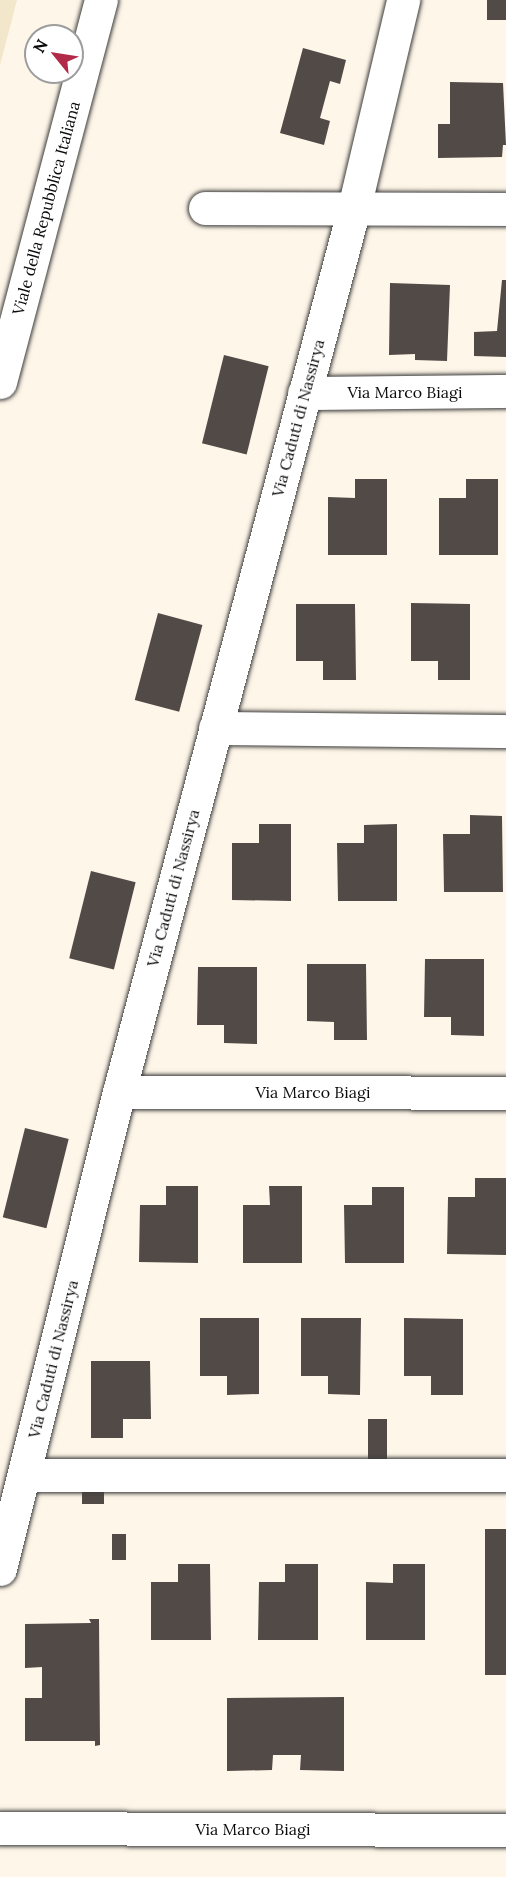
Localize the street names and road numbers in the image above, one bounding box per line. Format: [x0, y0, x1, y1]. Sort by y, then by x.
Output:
street label: Viale della Repubblica Italiana [8, 99, 84, 317]
street label: Via Caduti di Nassirya [268, 337, 328, 499]
street label: Via Marco Biagi [347, 382, 463, 402]
street label: Via Caduti di Nassirya [143, 807, 203, 969]
street label: Via Marco Biagi [255, 1082, 371, 1102]
street label: Via Caduti di Nassirya [24, 1278, 82, 1440]
street label: Via Marco Biagi [195, 1819, 311, 1839]

